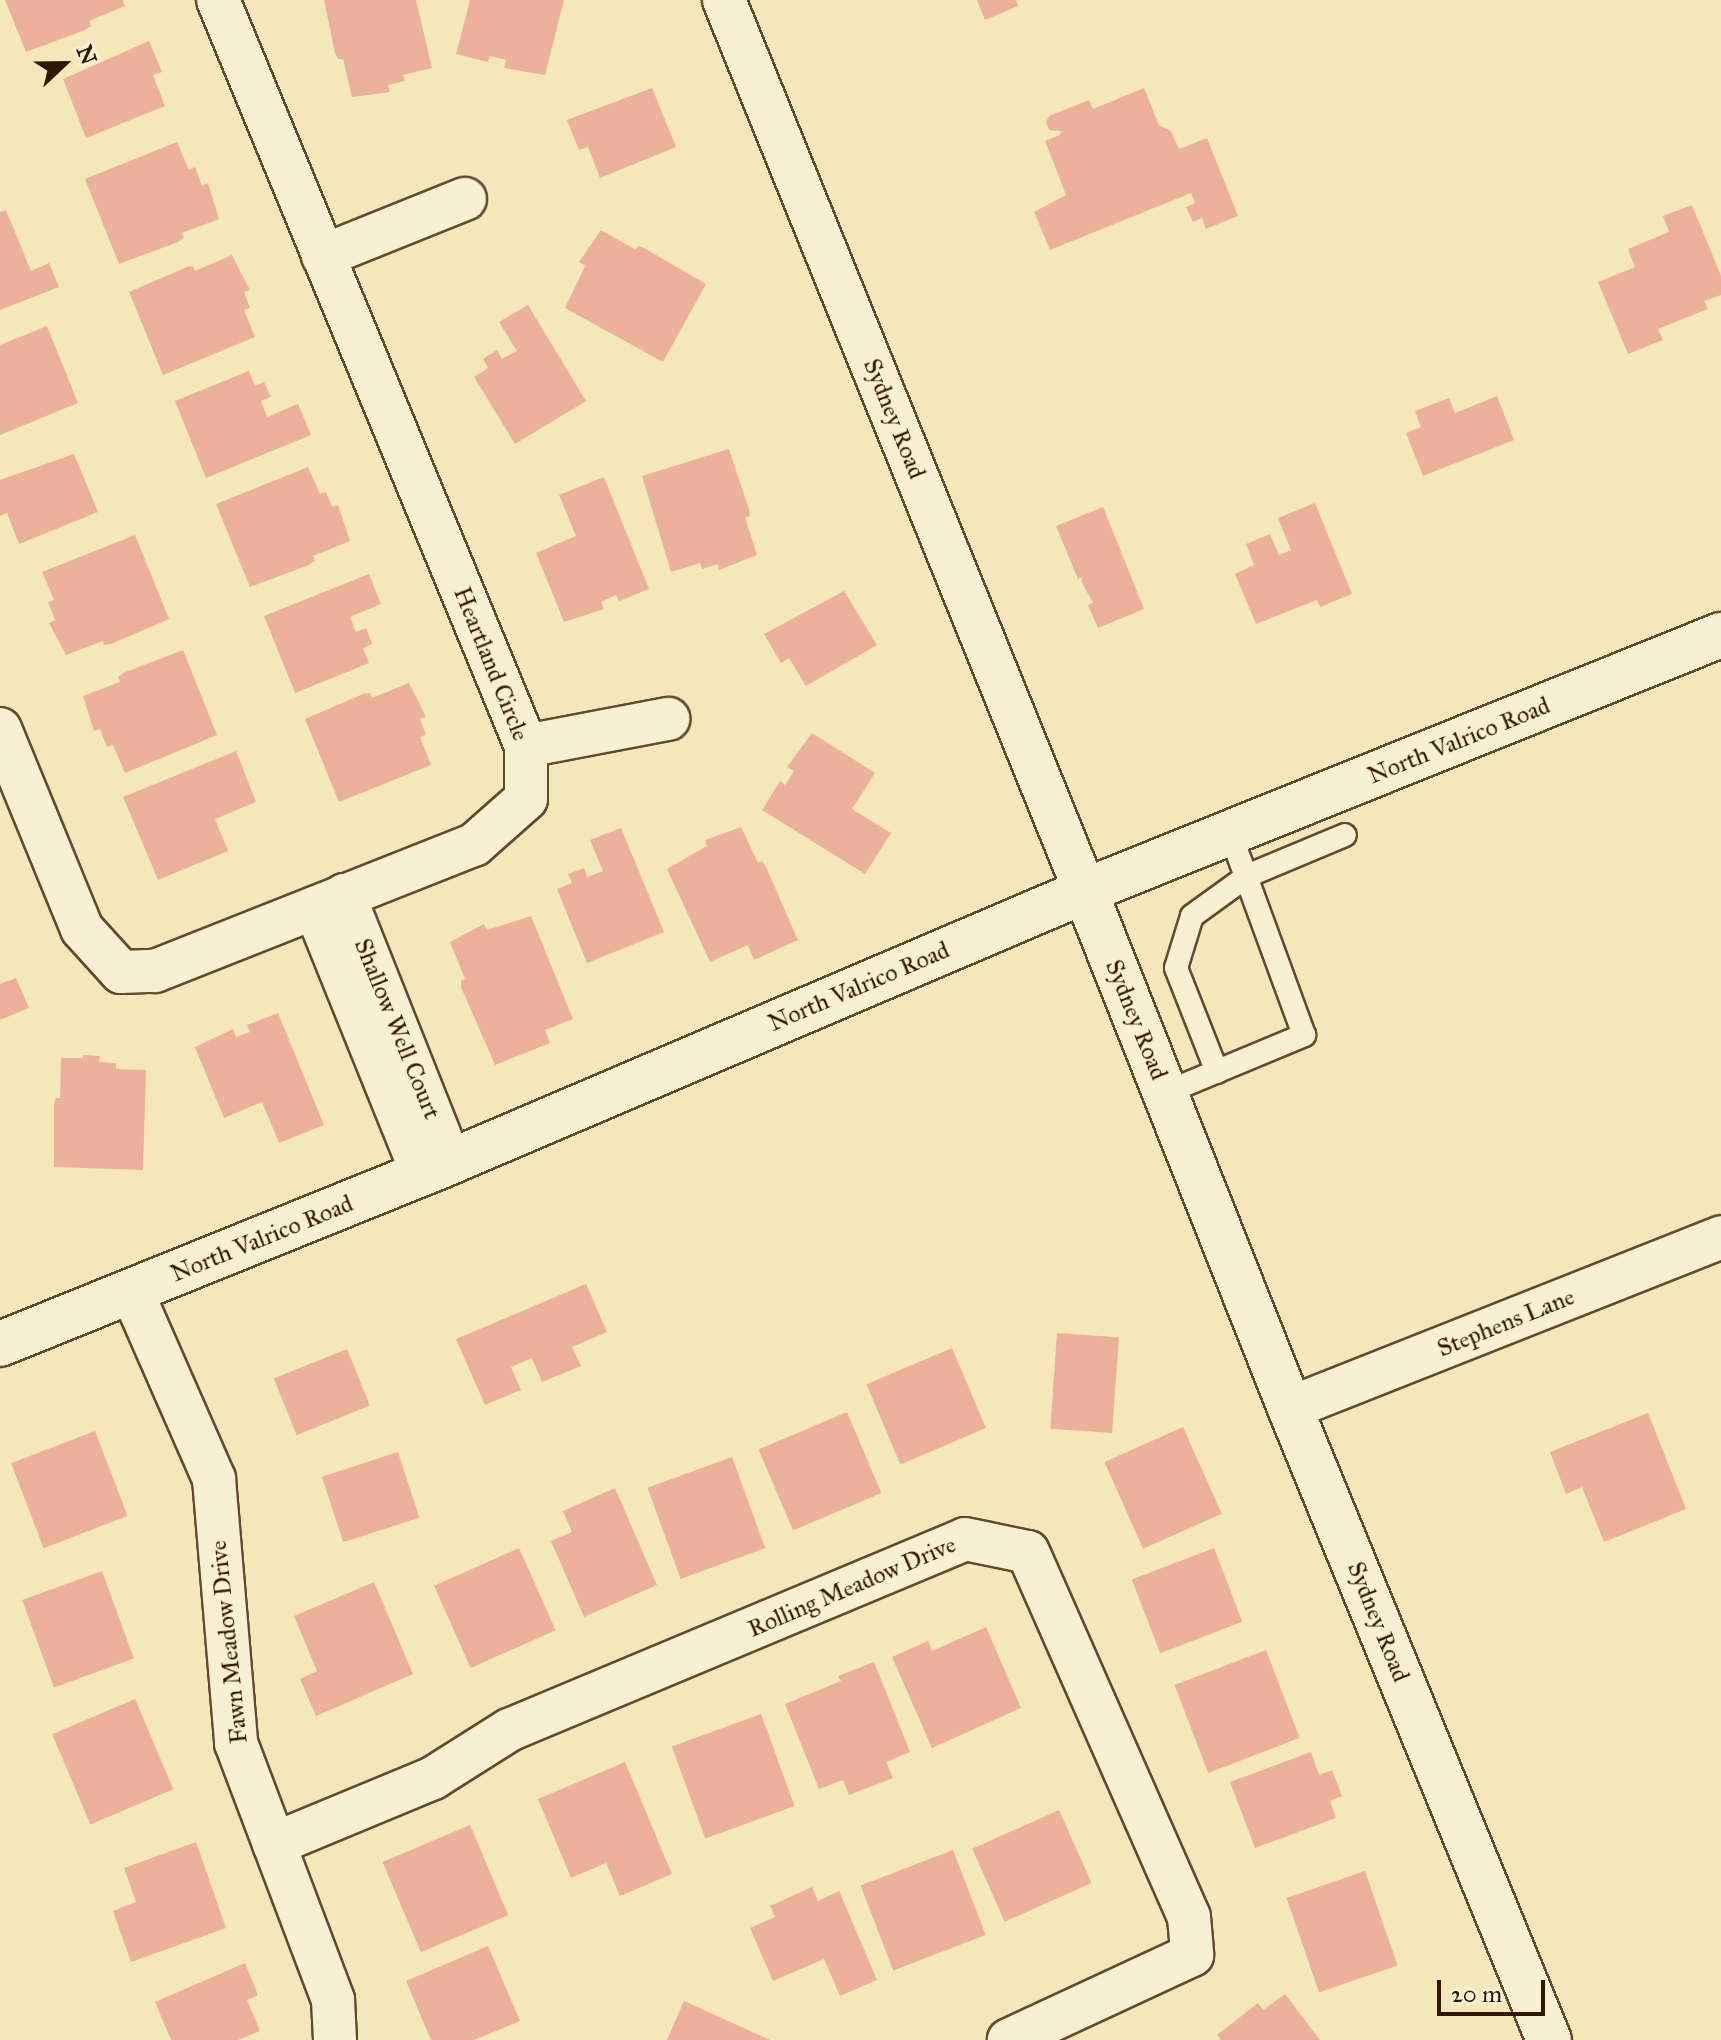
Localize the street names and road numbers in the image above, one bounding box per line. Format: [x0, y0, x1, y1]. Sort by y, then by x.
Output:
street label: Sydney Road [857, 355, 931, 483]
street label: Heartland Circle [447, 583, 535, 745]
street label: North Valrico Road [1364, 691, 1554, 791]
street label: Shallow Well Court [348, 935, 446, 1123]
street label: North Valrico Road [764, 936, 954, 1038]
street label: Sydney Road [1099, 956, 1173, 1084]
street label: North Valrico Road [167, 1189, 357, 1289]
street label: Stephens Lane [1433, 1282, 1579, 1364]
street label: Rolling Meadow Drive [744, 1530, 960, 1644]
street label: Fawn Meadow Drive [204, 1539, 254, 1745]
street label: Sydney Road [1341, 1558, 1415, 1686]

